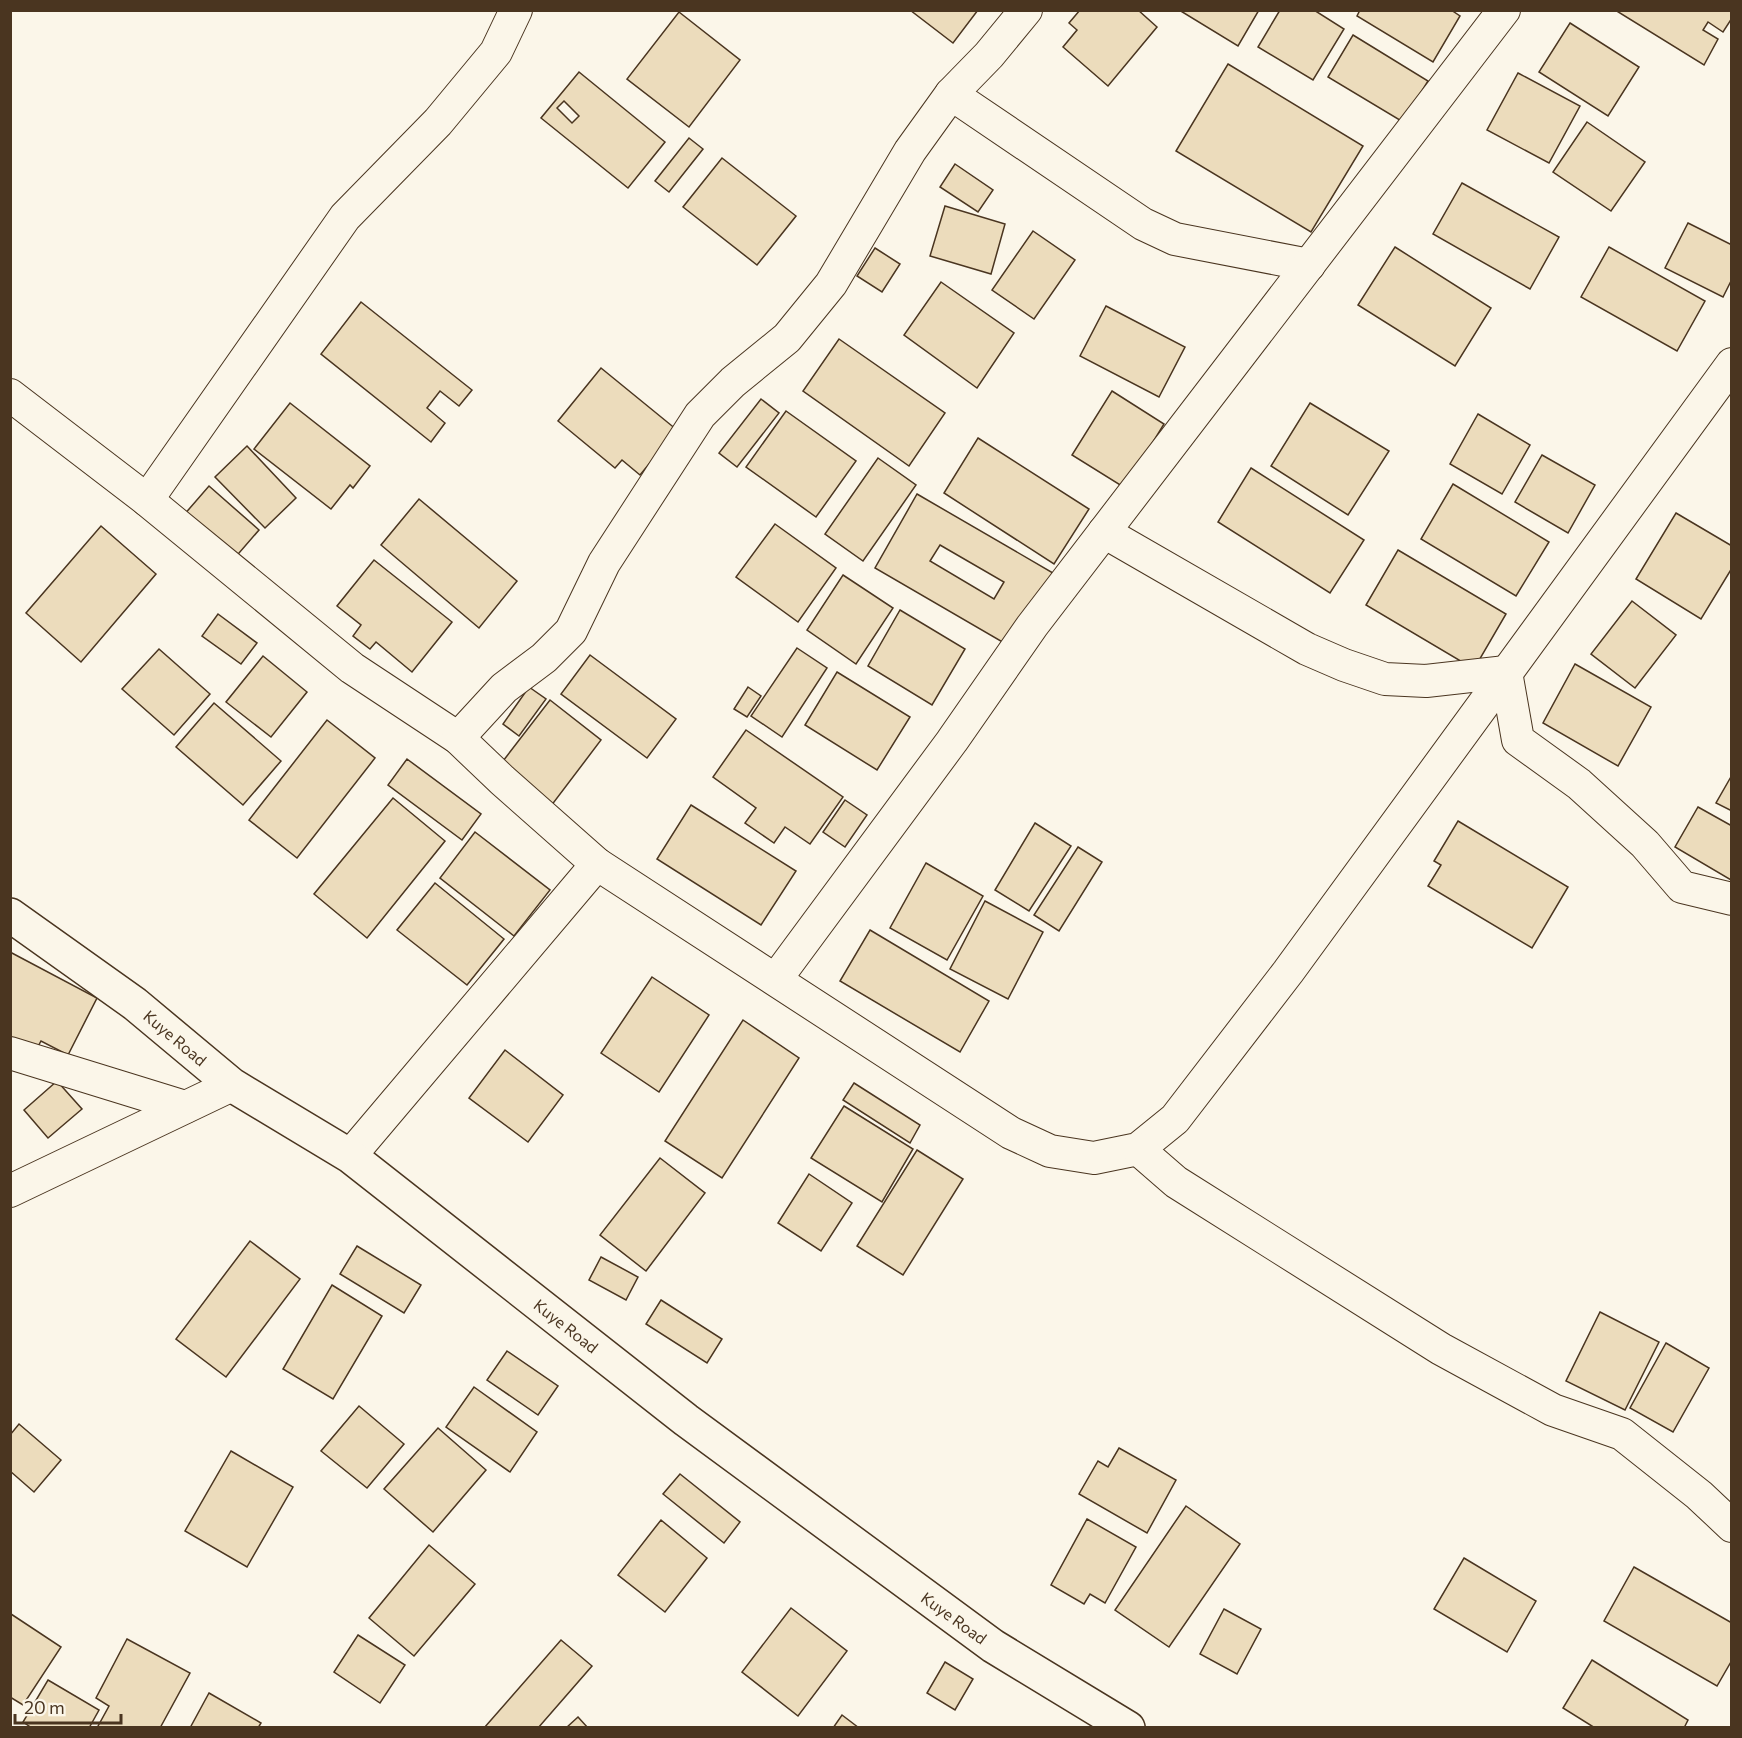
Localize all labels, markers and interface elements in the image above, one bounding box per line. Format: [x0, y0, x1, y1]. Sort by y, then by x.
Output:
street label: Kuye Road [140, 1006, 211, 1069]
street label: Kuye Road [530, 1295, 602, 1357]
street label: Kuye Road [918, 1587, 991, 1648]
scale bar [15, 1687, 122, 1725]
text: 20 m [24, 1696, 65, 1718]

